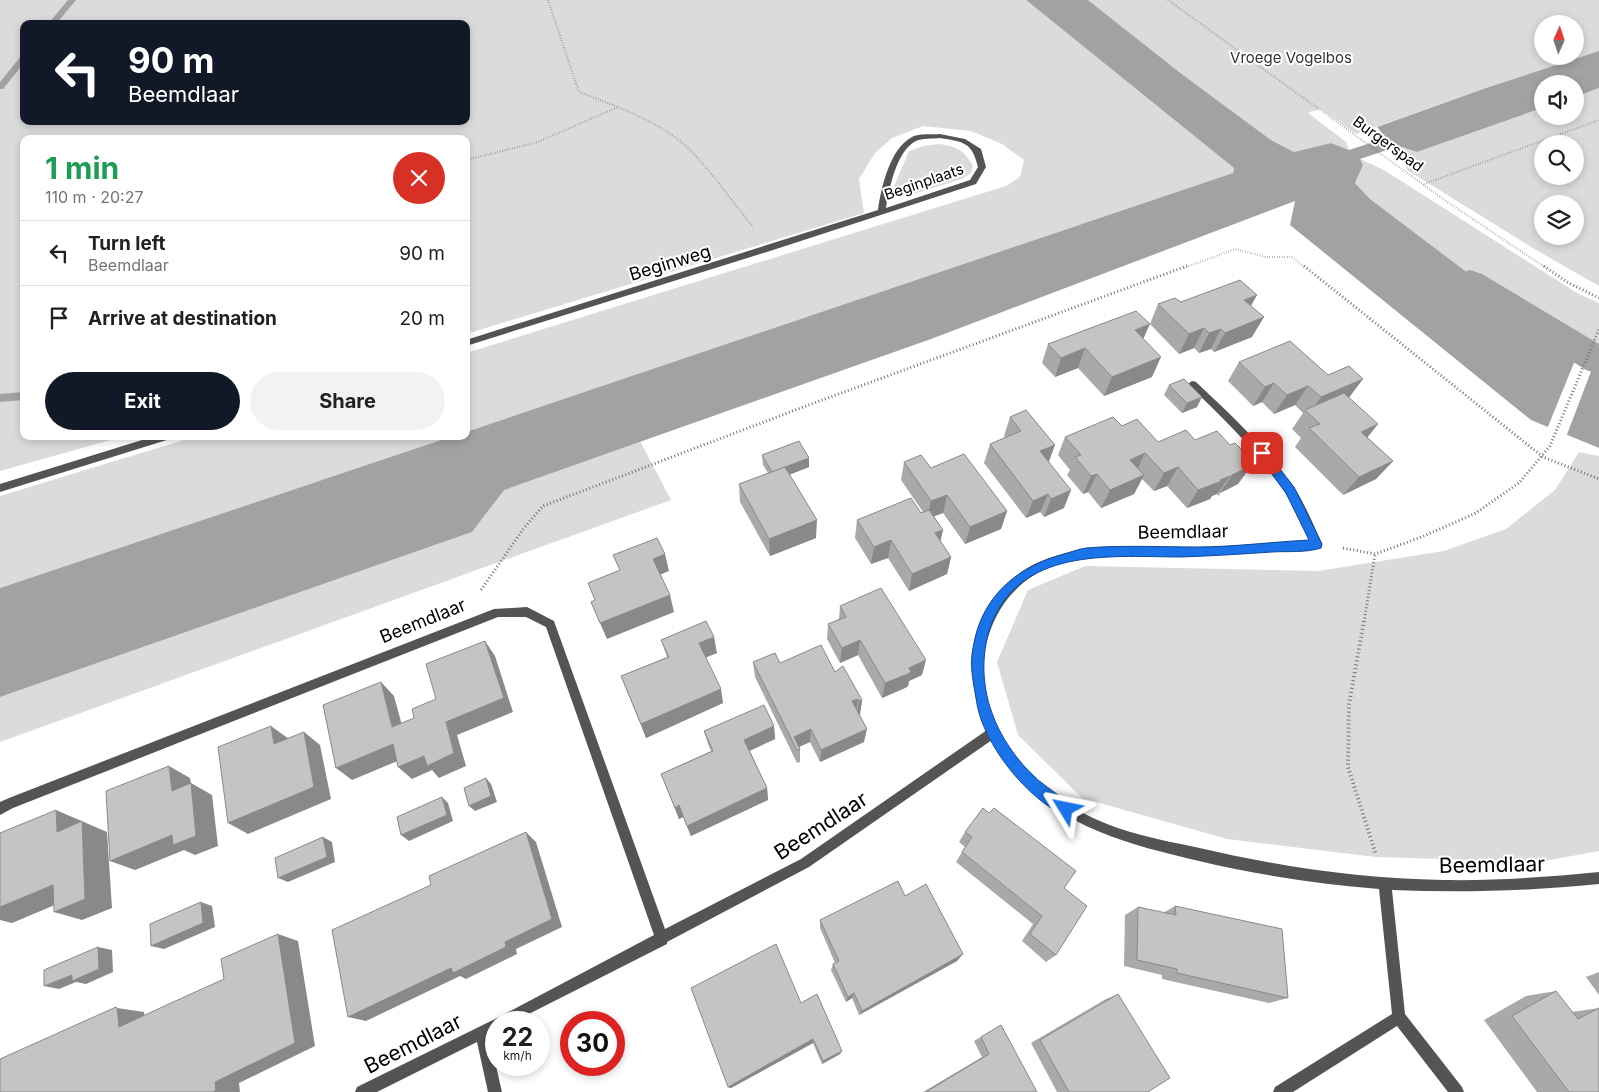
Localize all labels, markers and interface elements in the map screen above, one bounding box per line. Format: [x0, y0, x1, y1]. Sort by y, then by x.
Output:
north arrow [1534, 15, 1584, 65]
map controls [1534, 15, 1584, 245]
text: 90 m [128, 39, 215, 81]
icon: left [45, 40, 110, 105]
park label: Vroege Vogelbos [1230, 48, 1352, 67]
button: sound [1534, 75, 1584, 125]
text: Beemdlaar [128, 81, 239, 107]
street label: Burgerspad [1349, 112, 1427, 176]
button: search [1534, 135, 1584, 185]
text: 1 min [45, 150, 119, 186]
button: close [393, 152, 445, 204]
street label: Beginplaats [882, 159, 966, 204]
text: 110 m · 20:27 [45, 187, 144, 207]
button: layers [1534, 195, 1584, 245]
text: Turn left [88, 232, 166, 255]
icon: left [45, 239, 73, 267]
street label: Beginweg [626, 240, 713, 285]
text: 90 m [399, 242, 445, 265]
text: Beemdlaar [88, 255, 169, 275]
icon: arrive [45, 304, 73, 332]
text: Arrive at destination [88, 307, 277, 330]
text: 20 m [399, 307, 445, 330]
button: Exit [45, 372, 240, 430]
button: Share [250, 372, 445, 430]
pin [1241, 432, 1283, 474]
icon: arrive [1248, 439, 1276, 467]
street label: Beemdlaar [1137, 520, 1229, 543]
street label: Beemdlaar [377, 594, 469, 647]
position arrow [1039, 782, 1091, 834]
street label: Beemdlaar [769, 786, 872, 865]
street label: Beemdlaar [1439, 851, 1545, 878]
street label: Beemdlaar [360, 1008, 466, 1079]
speed limit sign: 30 [560, 1011, 625, 1076]
text: 22 [502, 1022, 533, 1052]
text: km/h [503, 1048, 532, 1063]

